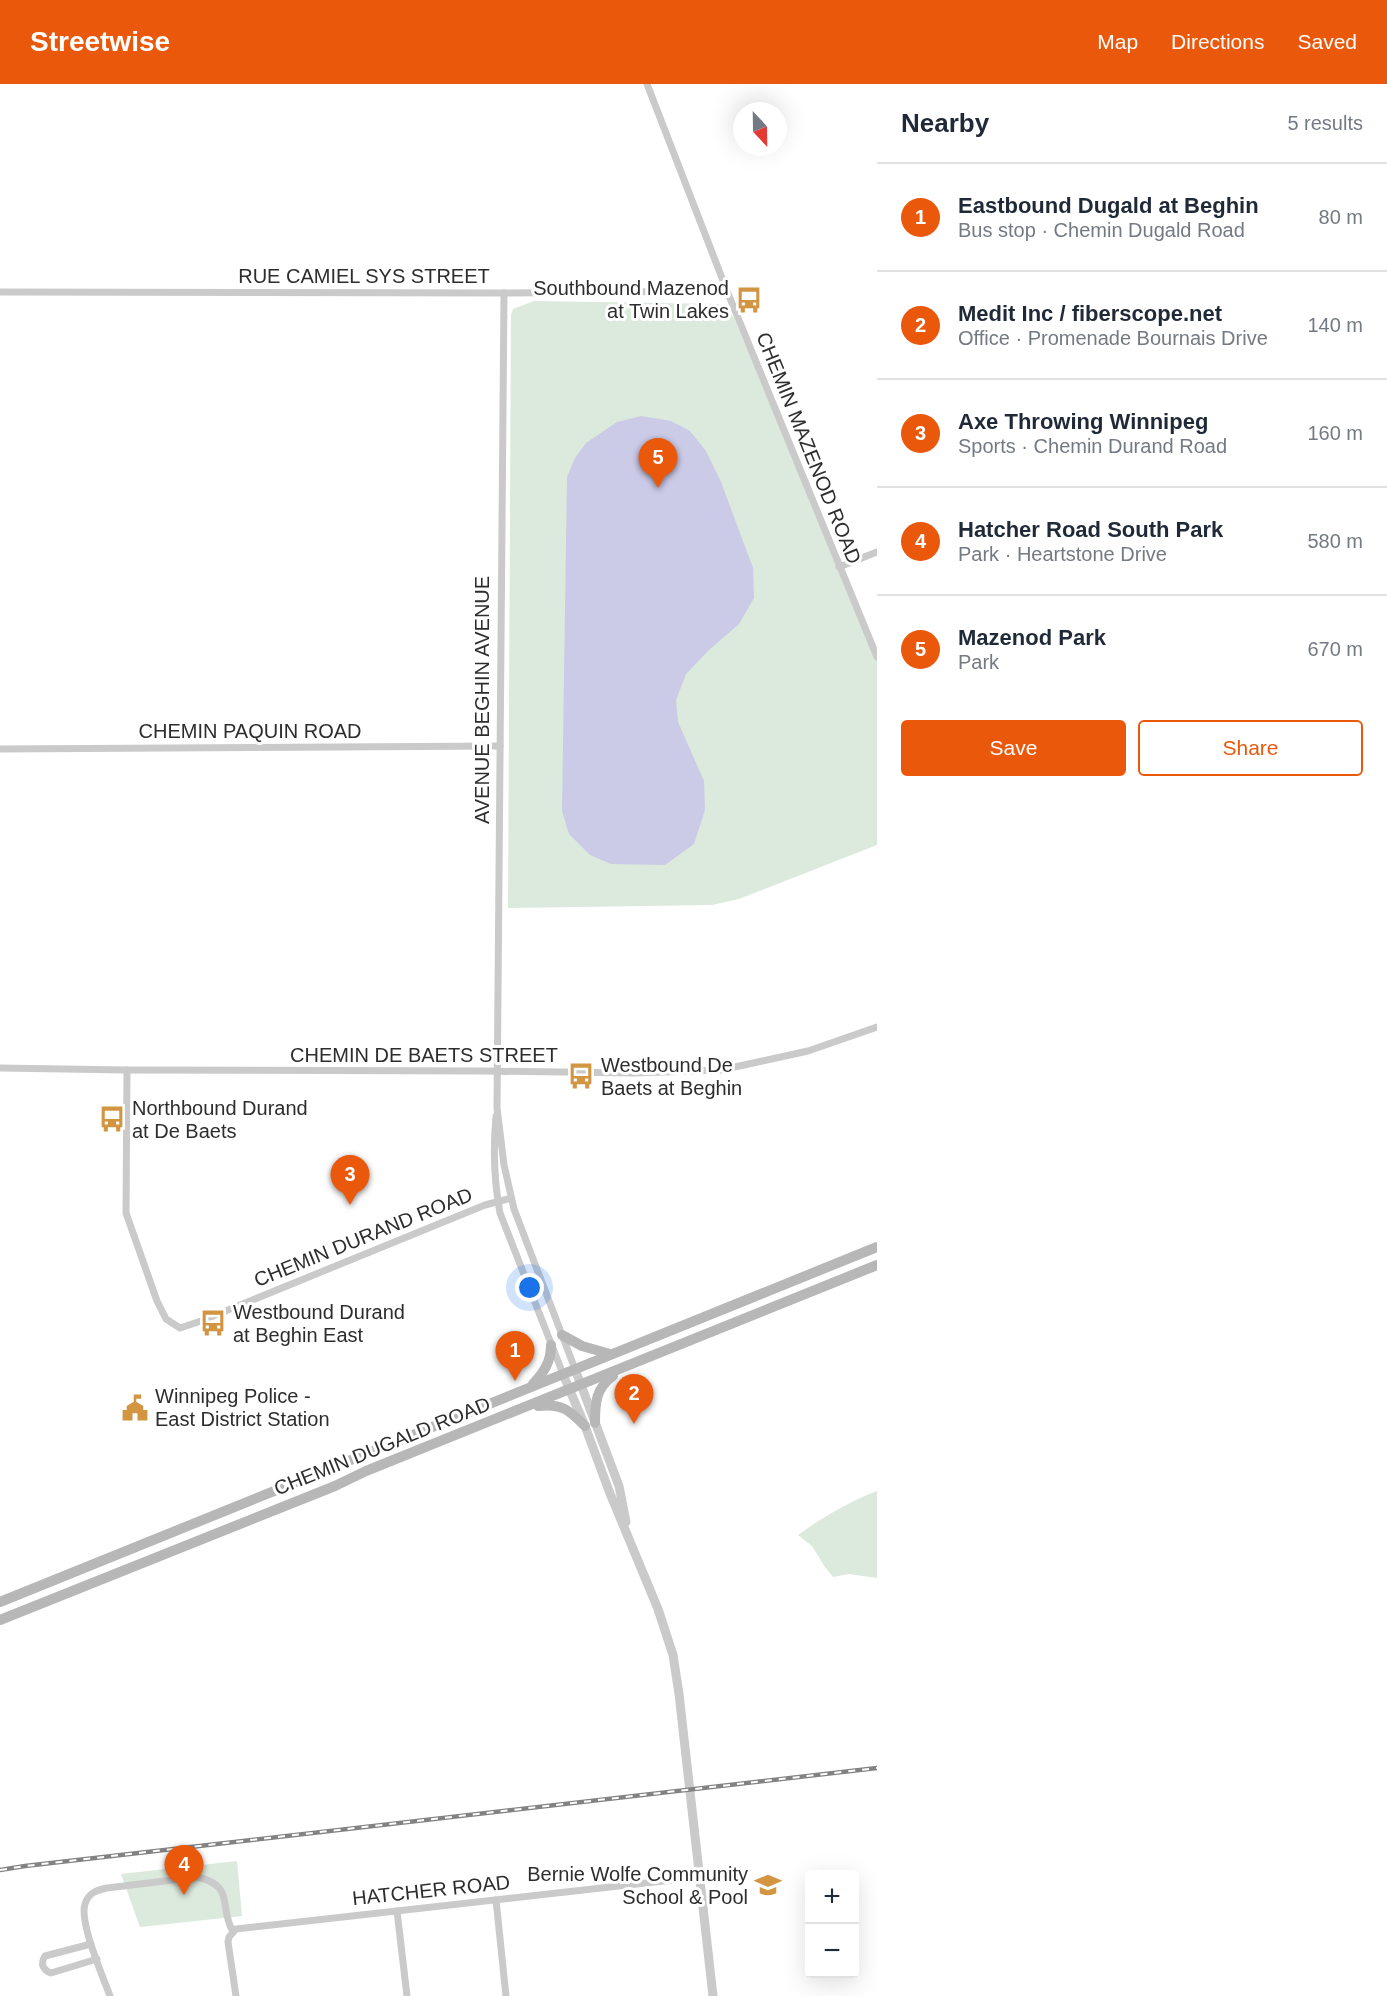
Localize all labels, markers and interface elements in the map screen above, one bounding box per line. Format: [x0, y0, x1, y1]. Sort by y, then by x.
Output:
text: Streetwise [30, 26, 170, 57]
text: Map [1097, 30, 1138, 53]
text: Directions [1171, 30, 1264, 53]
text: Saved [1297, 30, 1357, 53]
north arrow [733, 102, 787, 156]
text: Nearby [901, 108, 989, 138]
text: 5 results [1287, 112, 1363, 134]
text: Eastbound Dugald at Beghin [958, 193, 1259, 218]
text: 1 [915, 206, 926, 228]
text: 80 m [1319, 206, 1363, 228]
text: Bus stop · Chemin Dugald Road [958, 219, 1245, 241]
street label: RUE CAMIEL SYS STREET [238, 265, 490, 287]
place label: Southbound Mazenod at Twin Lakes [533, 277, 729, 322]
bus stop icon: Southbound Mazenod at Twin Lakes [734, 285, 764, 315]
text: Medit Inc / fiberscope.net [958, 301, 1222, 326]
text: 2 [915, 314, 926, 336]
text: 140 m [1307, 314, 1363, 336]
text: Office · Promenade Bournais Drive [958, 327, 1268, 349]
street label: CHEMIN MAZENOD ROAD [752, 329, 866, 567]
text: Axe Throwing Winnipeg [958, 409, 1208, 434]
text: 3 [915, 422, 926, 444]
text: 160 m [1307, 422, 1363, 444]
text: Sports · Chemin Durand Road [958, 435, 1227, 457]
pin: 5 [638, 438, 678, 488]
text: Hatcher Road South Park [958, 517, 1223, 542]
text: 4 [915, 530, 926, 552]
text: 580 m [1307, 530, 1363, 552]
text: Park · Heartstone Drive [958, 543, 1167, 565]
street label: AVENUE BEGHIN AVENUE [471, 576, 493, 824]
text: Mazenod Park [958, 625, 1106, 650]
text: 5 [915, 638, 926, 660]
text: 670 m [1307, 638, 1363, 660]
text: Park [958, 651, 999, 673]
street label: CHEMIN PAQUIN ROAD [139, 720, 361, 742]
button: Save [901, 720, 1126, 776]
button: Share [1138, 720, 1363, 776]
street label: CHEMIN DE BAETS STREET [290, 1044, 558, 1066]
place label: Westbound De Baets at Beghin [601, 1054, 742, 1099]
bus stop icon: Westbound De Baets at Beghin [566, 1061, 596, 1091]
place label: Northbound Durand at De Baets [132, 1097, 308, 1142]
bus stop icon: Northbound Durand at De Baets [97, 1104, 127, 1134]
pin: 3 [330, 1156, 370, 1205]
street label: CHEMIN DURAND ROAD [251, 1183, 475, 1291]
your location [515, 1273, 544, 1302]
place label: Westbound Durand at Beghin East [233, 1301, 405, 1346]
bus stop icon: Westbound Durand at Beghin East [198, 1308, 228, 1338]
pin: 1 [496, 1332, 534, 1381]
pin: 2 [614, 1374, 654, 1424]
place label: Winnipeg Police - East District Station [155, 1385, 330, 1430]
public building icon: Winnipeg Police - East District Station [120, 1393, 150, 1423]
street label: CHEMIN DUGALD ROAD [271, 1393, 493, 1499]
pin: 4 [164, 1846, 204, 1895]
place label: Bernie Wolfe Community School & Pool [527, 1863, 748, 1908]
school or university icon: Bernie Wolfe Community School & Pool [753, 1870, 783, 1900]
map controls [805, 1870, 859, 1978]
button: + [805, 1870, 859, 1924]
street label: HATCHER ROAD [351, 1871, 511, 1909]
button: − [805, 1924, 859, 1978]

